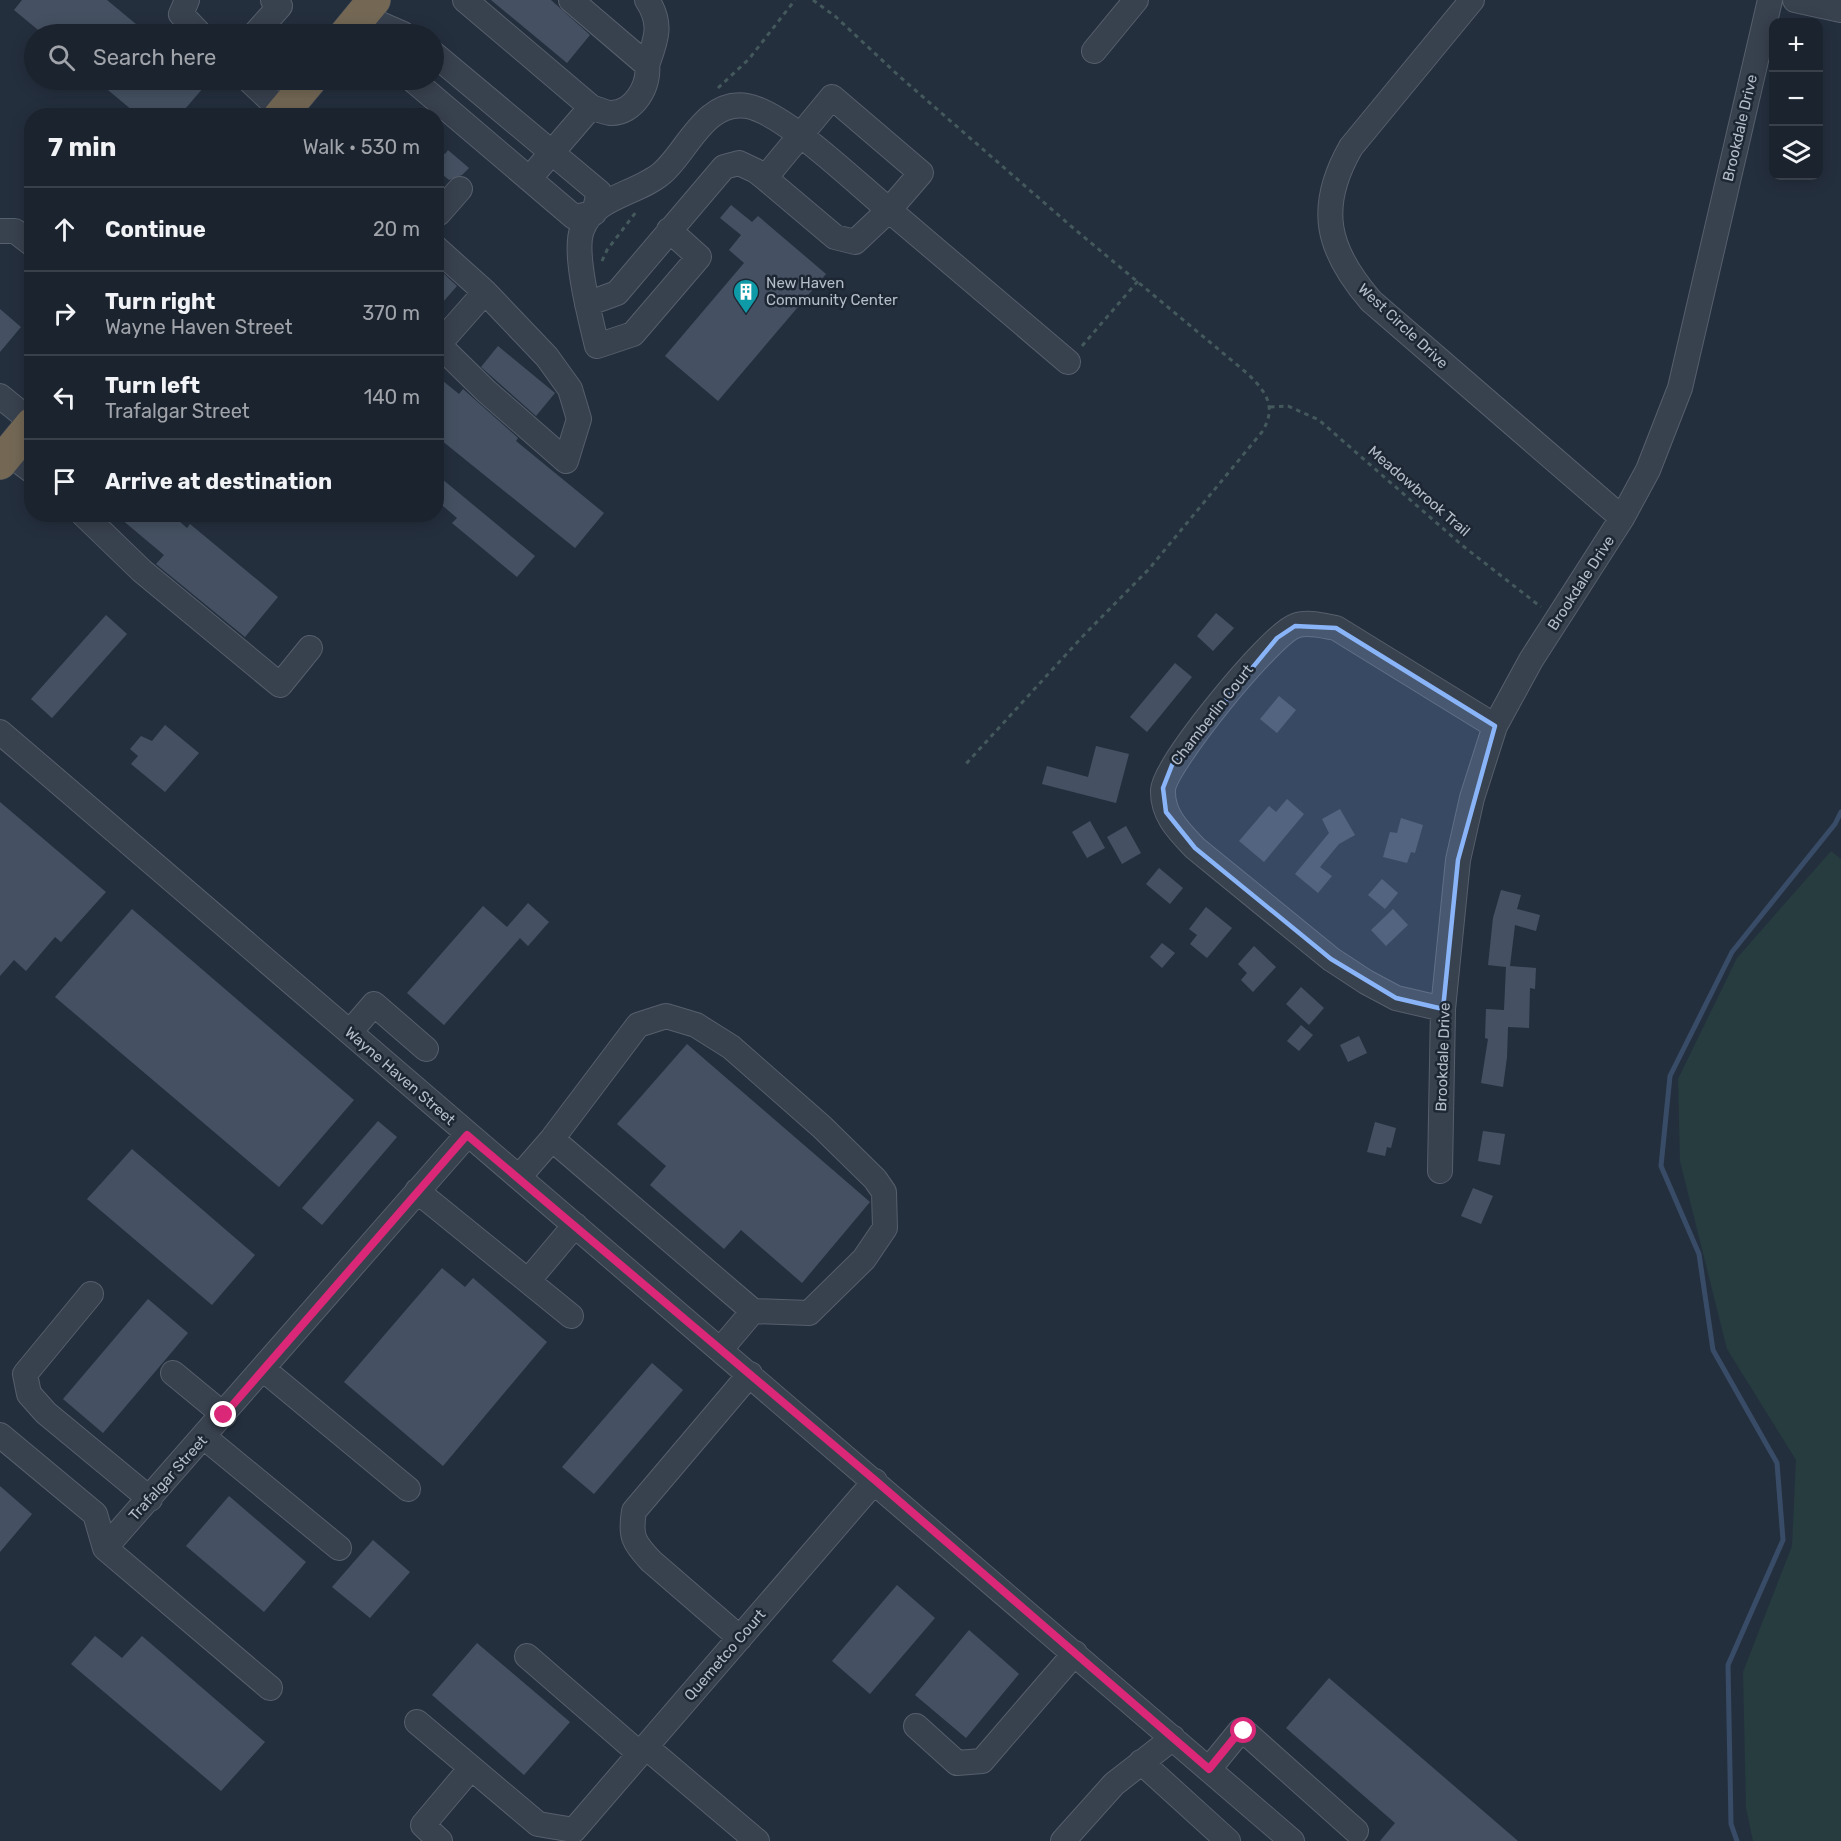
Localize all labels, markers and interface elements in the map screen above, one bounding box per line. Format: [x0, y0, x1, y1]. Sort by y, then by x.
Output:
map controls [1769, 18, 1823, 180]
button: + [1769, 18, 1823, 72]
search box [24, 24, 444, 90]
icon: search [45, 41, 78, 74]
text: Search here [93, 44, 216, 71]
button: − [1769, 72, 1823, 126]
street label: Brookdale Drive [1719, 73, 1761, 183]
button: layers [1769, 126, 1823, 180]
text: 7 min [48, 132, 116, 163]
text: Walk · 530 m [303, 135, 420, 159]
icon: ahead [48, 213, 81, 246]
text: Continue [105, 216, 206, 243]
text: 20 m [373, 217, 420, 241]
place label: New Haven Community Center [766, 274, 898, 309]
building icon: New Haven Community Center [731, 277, 761, 315]
street label: West Circle Drive [1354, 280, 1452, 372]
text: Turn right [105, 288, 215, 315]
icon: right [48, 297, 81, 330]
text: 370 m [362, 301, 420, 325]
text: Wayne Haven Street [105, 315, 293, 339]
text: Turn left [105, 372, 200, 399]
icon: left [48, 381, 81, 414]
text: 140 m [364, 385, 420, 409]
text: Trafalgar Street [105, 399, 250, 423]
street label: Meadowbrook Trail [1364, 442, 1474, 540]
icon: arrive [48, 465, 81, 498]
text: Arrive at destination [105, 468, 332, 495]
street label: Brookdale Drive [1544, 532, 1618, 634]
street label: Chamberlin Court [1167, 661, 1257, 769]
street label: Brookdale Drive [1432, 1002, 1454, 1112]
street label: Wayne Haven Street [341, 1023, 459, 1129]
route end [210, 1401, 236, 1427]
street label: Trafalgar Street [125, 1432, 211, 1524]
street label: Quemetco Court [681, 1606, 770, 1704]
route start [1230, 1717, 1256, 1743]

